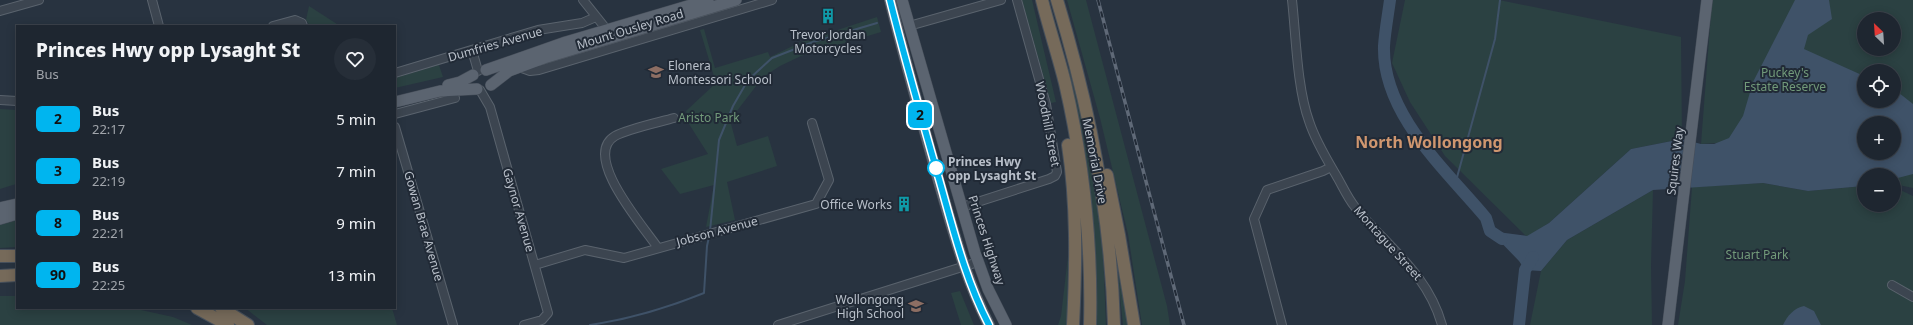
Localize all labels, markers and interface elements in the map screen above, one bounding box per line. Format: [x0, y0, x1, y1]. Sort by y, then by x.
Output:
street label: Mount Ousley Road [575, 5, 685, 53]
building icon: Trevor Jordan Motorcycles [819, 7, 837, 25]
north arrow [1857, 12, 1901, 56]
map controls [1857, 12, 1901, 212]
street label: Dumfries Avenue [446, 22, 544, 66]
place label: Trevor Jordan Motorcycles [790, 26, 866, 57]
text: Princes Hwy opp Lysaght St [36, 37, 300, 63]
button: heart [334, 38, 376, 80]
place label: Elonera Montessori School [668, 57, 772, 88]
school or university icon: Elonera Montessori School [647, 63, 665, 81]
park label: Puckey's Estate Reserve [1744, 64, 1826, 95]
button: locate [1857, 64, 1901, 108]
text: Bus [36, 65, 59, 83]
street label: Woodhill Street [1031, 80, 1065, 169]
text: Bus [92, 100, 119, 120]
line badge: 2 [907, 102, 933, 128]
text: 2 [916, 105, 924, 124]
text: 2 [54, 109, 62, 128]
text: 5 min [336, 109, 376, 129]
park label: Aristo Park [678, 109, 740, 126]
button: + [1857, 116, 1901, 160]
street label: Memorial Drive [1078, 117, 1112, 205]
text: 22:17 [92, 120, 125, 138]
street label: Squires Way [1662, 125, 1688, 196]
district label: North Wollongong [1355, 131, 1503, 153]
text: Bus [92, 152, 119, 172]
place label: Princes Hwy opp Lysaght St [948, 153, 1036, 184]
marker: Princes Hwy opp Lysaght St [927, 159, 945, 177]
text: 3 [54, 161, 62, 180]
text: 7 min [336, 161, 376, 181]
street label: Gaynor Avenue [499, 166, 539, 254]
button: − [1857, 168, 1901, 212]
street label: Gowan Brae Avenue [400, 169, 448, 283]
text: 22:19 [92, 172, 125, 190]
street label: Princes Highway [965, 193, 1010, 288]
building icon: Office Works [895, 195, 913, 213]
place label: Office Works [820, 196, 892, 213]
street label: Montague Street [1350, 202, 1426, 284]
text: Bus [92, 204, 119, 224]
street label: Jobson Avenue [673, 212, 760, 250]
text: 8 [54, 213, 62, 232]
text: 9 min [336, 213, 376, 233]
text: 22:21 [92, 224, 125, 242]
park label: Stuart Park [1726, 246, 1789, 263]
text: Bus [92, 256, 119, 276]
text: 90 [50, 265, 66, 284]
text: 13 min [328, 265, 376, 285]
text: 22:25 [92, 276, 125, 294]
place label: Wollongong High School [836, 291, 904, 322]
school or university icon: Wollongong High School [907, 297, 925, 315]

